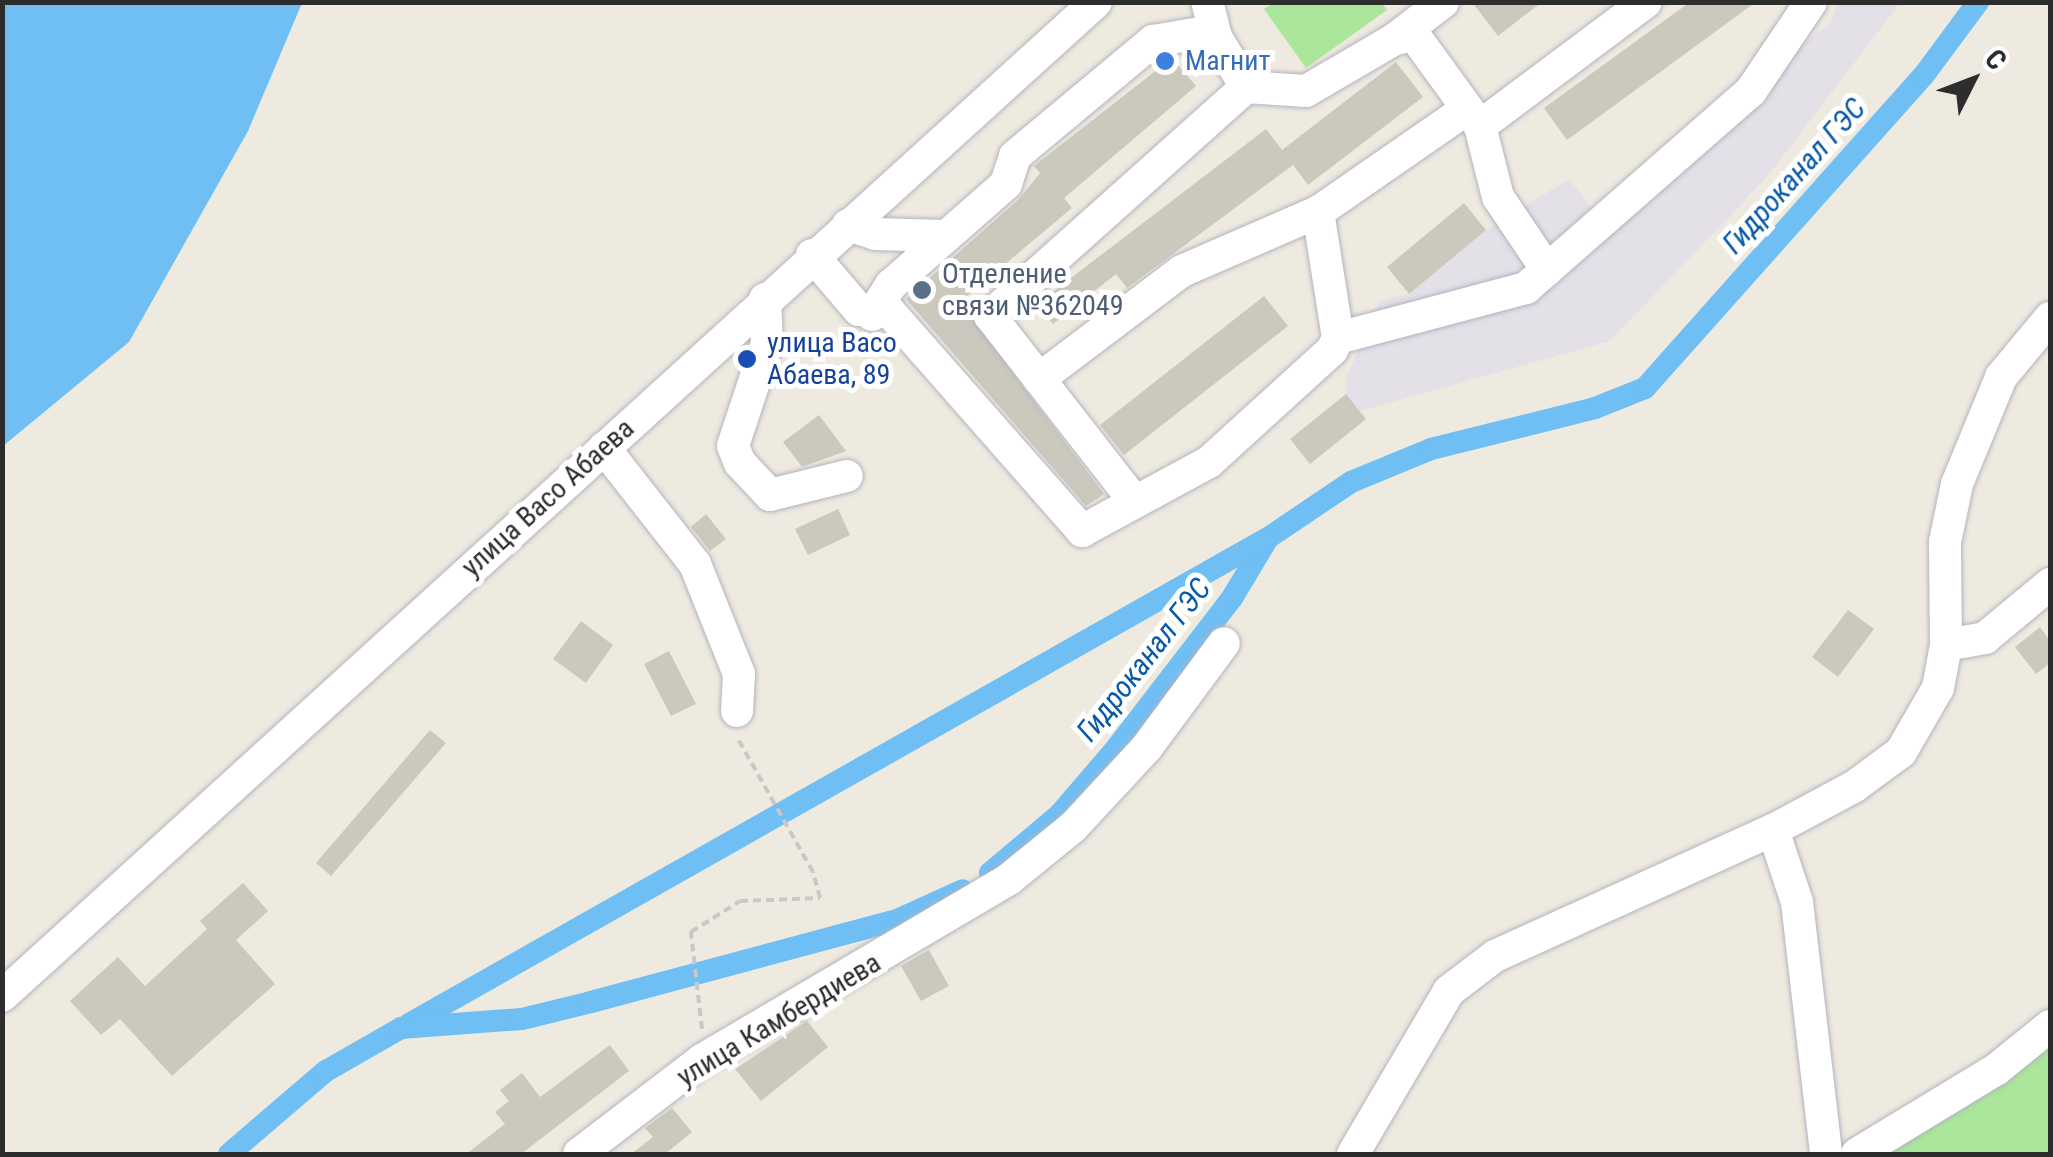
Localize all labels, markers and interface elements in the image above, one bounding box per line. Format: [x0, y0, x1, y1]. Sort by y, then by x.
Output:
north arrow [1923, 30, 2023, 130]
text: С [1978, 43, 2013, 77]
place label: Магнит [1185, 44, 1270, 78]
marker: Магнит [1154, 50, 1176, 72]
water label: Гидроканал ГЭС [1715, 91, 1873, 261]
place label: Отделение связи №362049 [942, 257, 1123, 323]
marker: Отделение связи №362049 [911, 279, 933, 301]
place label: улица Васо Абаева, 89 [767, 326, 897, 392]
marker: улица Васо Абаева, 89 [736, 348, 758, 370]
street label: улица Васо Абаева [455, 412, 641, 584]
water label: Гидроканал ГЭС [1069, 571, 1219, 749]
street label: улица Камбердиева [671, 946, 887, 1094]

